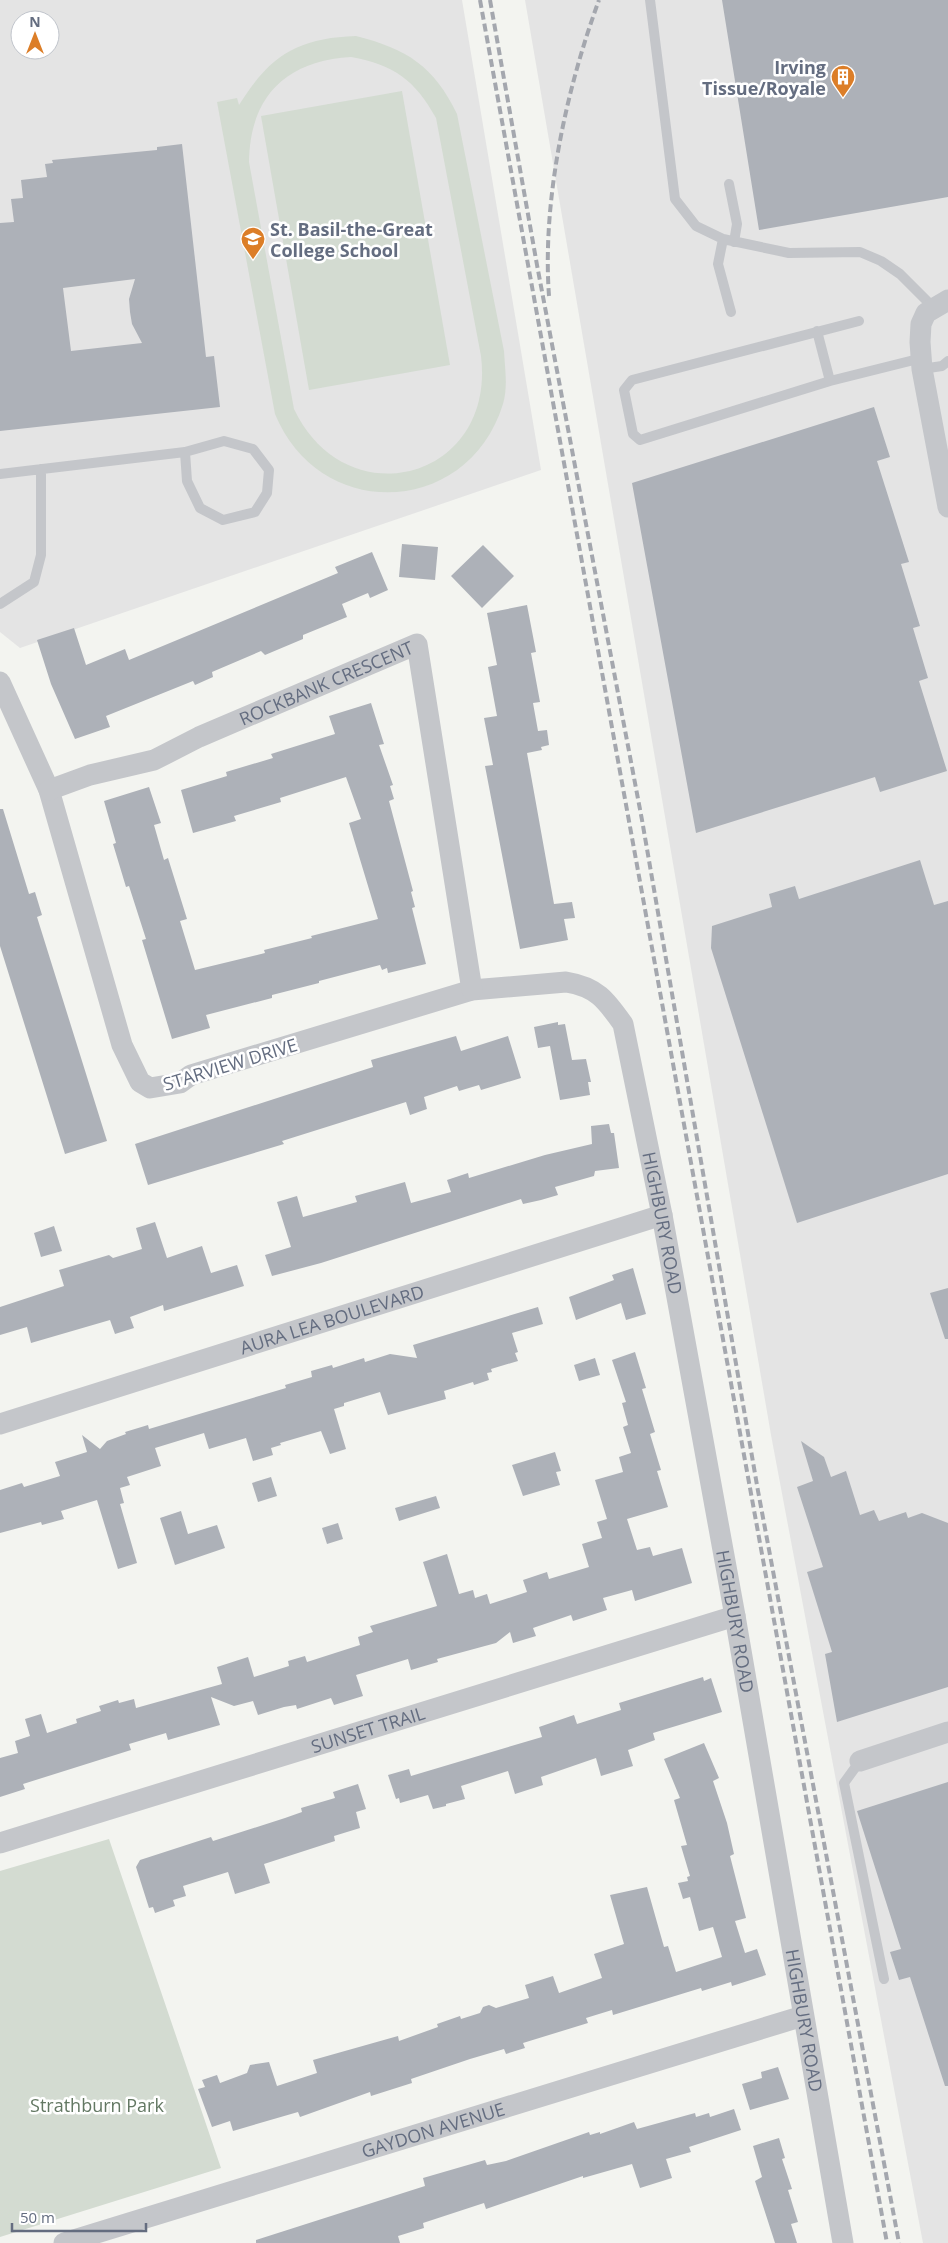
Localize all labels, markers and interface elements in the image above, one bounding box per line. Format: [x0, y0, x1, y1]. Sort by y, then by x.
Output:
north arrow [10, 10, 60, 60]
text: N [29, 12, 41, 31]
place label: Irving Tissue/Royale [702, 55, 826, 100]
building icon: Irving Tissue/Royale [830, 64, 856, 98]
place label: St. Basil-the-Great College School [270, 217, 433, 262]
school or university icon: St. Basil-the-Great College School [240, 226, 266, 260]
street label: ROCKBANK CRESCENT [235, 635, 417, 731]
street label: STARVIEW DRIVE [160, 1032, 300, 1096]
street label: HIGHBURY ROAD [637, 1149, 688, 1296]
street label: AURA LEA BOULEVARD [237, 1279, 427, 1360]
street label: HIGHBURY ROAD [711, 1548, 760, 1695]
street label: SUNSET TRAIL [308, 1701, 428, 1758]
street label: HIGHBURY ROAD [781, 1947, 829, 2094]
park label: Strathburn Park [30, 2093, 164, 2117]
street label: GAYDON AVENUE [358, 2096, 508, 2163]
scale bar [12, 2200, 146, 2232]
text: 50 m [20, 2207, 55, 2227]

